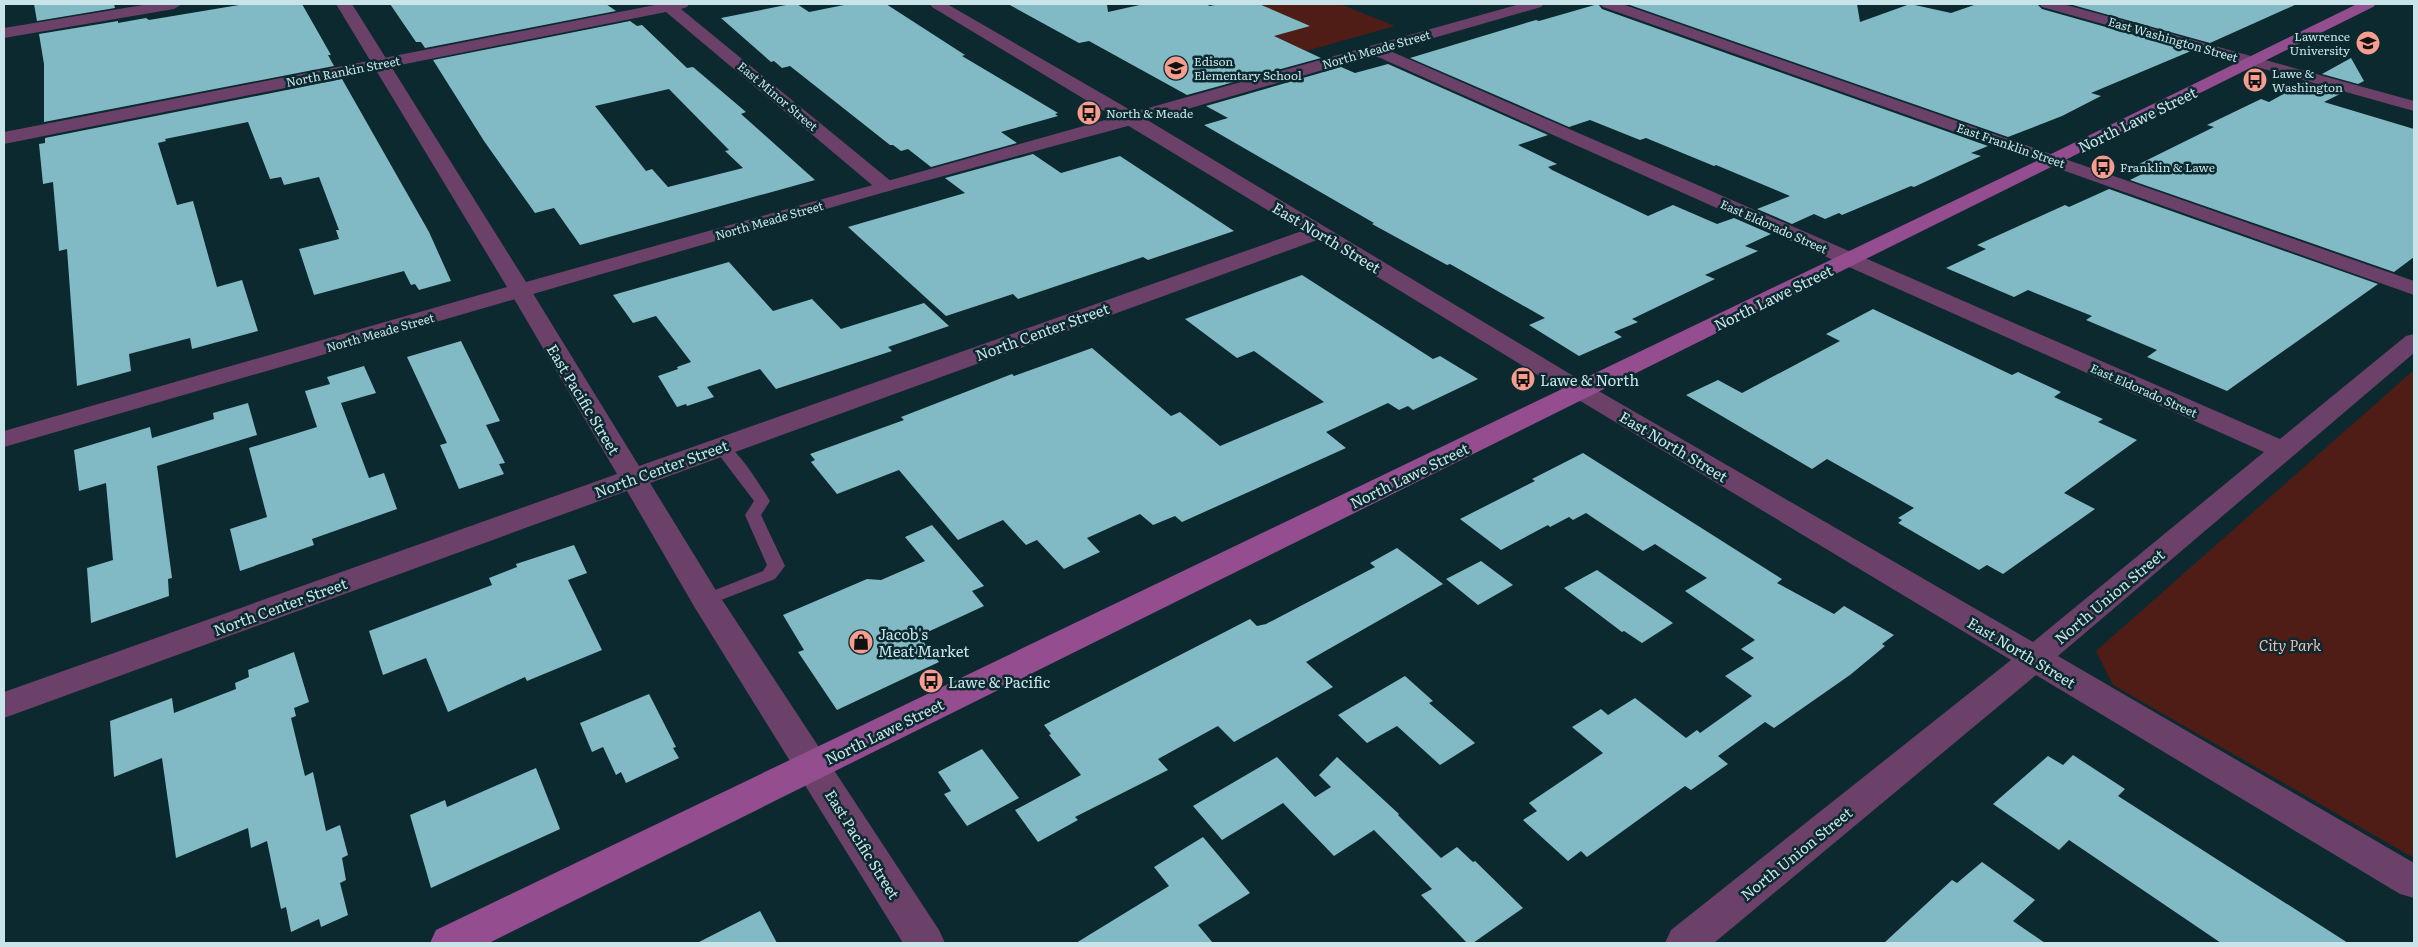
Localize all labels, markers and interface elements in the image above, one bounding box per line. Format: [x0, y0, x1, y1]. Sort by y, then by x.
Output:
street label: East Washington Street [2106, 12, 2240, 66]
street label: North Meade Street [1320, 25, 1432, 73]
place label: Lawrence University [2290, 27, 2350, 59]
school or university icon: Lawrence University [2355, 30, 2381, 56]
street label: North Rankin Street [284, 51, 402, 91]
place label: Edison Elementary School [1194, 52, 1302, 84]
school or university icon: Edison Elementary School [1163, 55, 1189, 81]
street label: East Minor Street [734, 57, 822, 135]
place label: Lawe & Washington [2272, 64, 2343, 96]
bus stop icon: Lawe & Washington [2242, 67, 2268, 93]
street label: North Lawe Street [2074, 80, 2200, 158]
bus stop icon: North & Meade [1076, 100, 1102, 126]
place label: North & Meade [1106, 104, 1193, 122]
street label: East Franklin Street [1954, 118, 2068, 172]
bus stop icon: Franklin & Lawe [2090, 154, 2116, 180]
place label: Franklin & Lawe [2120, 158, 2215, 176]
street label: East Eldorado Street [1718, 194, 1830, 258]
street label: North Meade Street [713, 196, 825, 244]
street label: East North Street [1269, 196, 1385, 278]
street label: North Lawe Street [1710, 258, 1836, 336]
street label: North Center Street [972, 296, 1112, 366]
street label: North Meade Street [324, 308, 436, 356]
street label: East Pacific Street [542, 339, 626, 459]
street label: East Eldorado Street [2088, 358, 2200, 422]
bus stop icon: Lawe & North [1510, 366, 1536, 392]
place label: Lawe & North [1540, 368, 1639, 391]
street label: East North Street [1616, 405, 1732, 487]
street label: North Center Street [591, 433, 731, 503]
street label: North Lawe Street [1346, 436, 1472, 514]
street label: North Union Street [2049, 543, 2169, 649]
street label: North Center Street [210, 571, 350, 641]
street label: East North Street [1964, 611, 2080, 693]
place label: Jacob's Meat Market [878, 622, 969, 662]
shop icon: Jacob's Meat Market [848, 629, 874, 655]
park label: City Park [2259, 633, 2322, 656]
bus stop icon: Lawe & Pacific [918, 668, 944, 694]
place label: Lawe & Pacific [948, 670, 1051, 693]
street label: North Lawe Street [821, 692, 947, 770]
street label: East Pacific Street [820, 785, 906, 903]
street label: North Union Street [1735, 801, 1857, 905]

